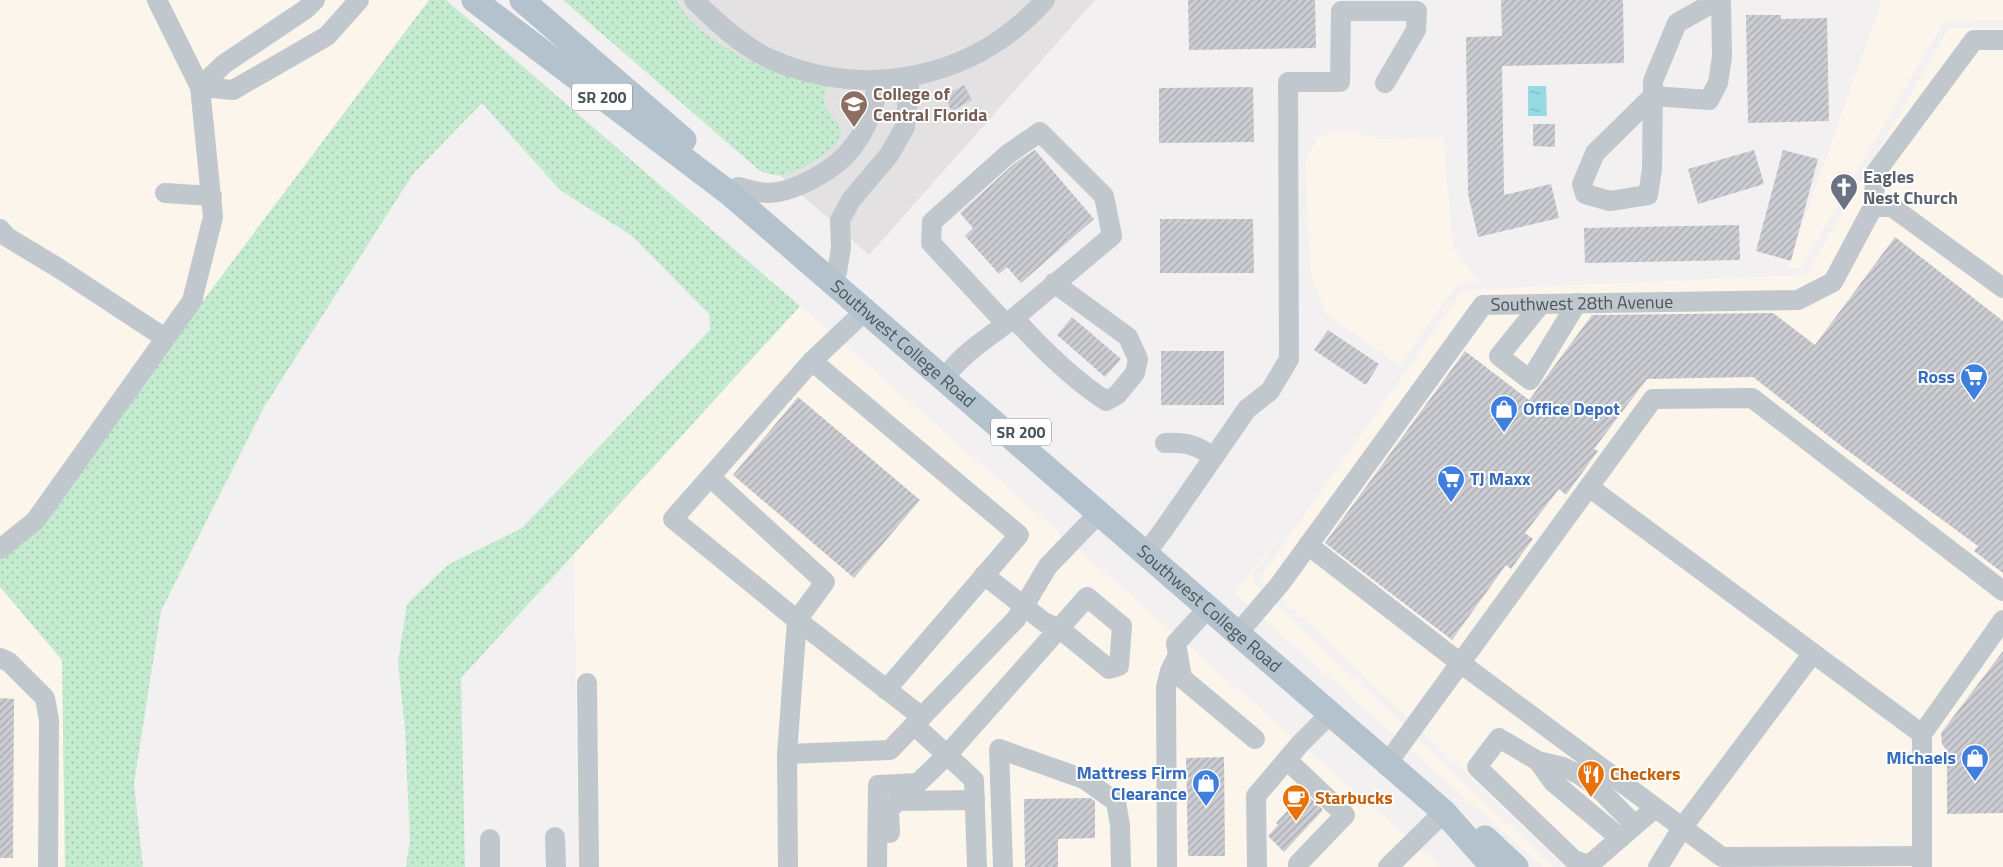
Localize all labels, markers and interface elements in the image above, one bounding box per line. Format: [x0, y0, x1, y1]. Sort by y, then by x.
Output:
place label: College of Central Florida [873, 80, 987, 128]
road number: SR 200 [572, 84, 632, 110]
school or university icon: College of Central Florida [839, 89, 869, 128]
place label: Eagles Nest Church [1863, 163, 1958, 211]
church icon: Eagles Nest Church [1829, 172, 1859, 211]
street label: Southwest College Road [825, 273, 982, 414]
street label: Southwest 28th Avenue [1491, 288, 1674, 318]
supermarket icon: Ross [1959, 362, 1989, 401]
place label: Ross [1917, 363, 1955, 390]
shop icon: Office Depot [1489, 394, 1519, 433]
place label: Office Depot [1523, 395, 1620, 422]
road number: SR 200 [991, 418, 1051, 446]
supermarket icon: TJ Maxx [1436, 464, 1466, 503]
place label: TJ Maxx [1470, 465, 1531, 492]
street label: Southwest College Road [1131, 538, 1288, 679]
shop icon: Michaels [1960, 743, 1990, 782]
place label: Michaels [1886, 744, 1956, 771]
place label: Mattress Firm Clearance [1076, 759, 1187, 807]
restaurant icon: Checkers [1576, 759, 1606, 798]
place label: Checkers [1610, 760, 1680, 787]
shop icon: Mattress Firm Clearance [1191, 768, 1221, 807]
cafe icon: Starbucks [1281, 783, 1311, 822]
place label: Starbucks [1315, 784, 1393, 811]

